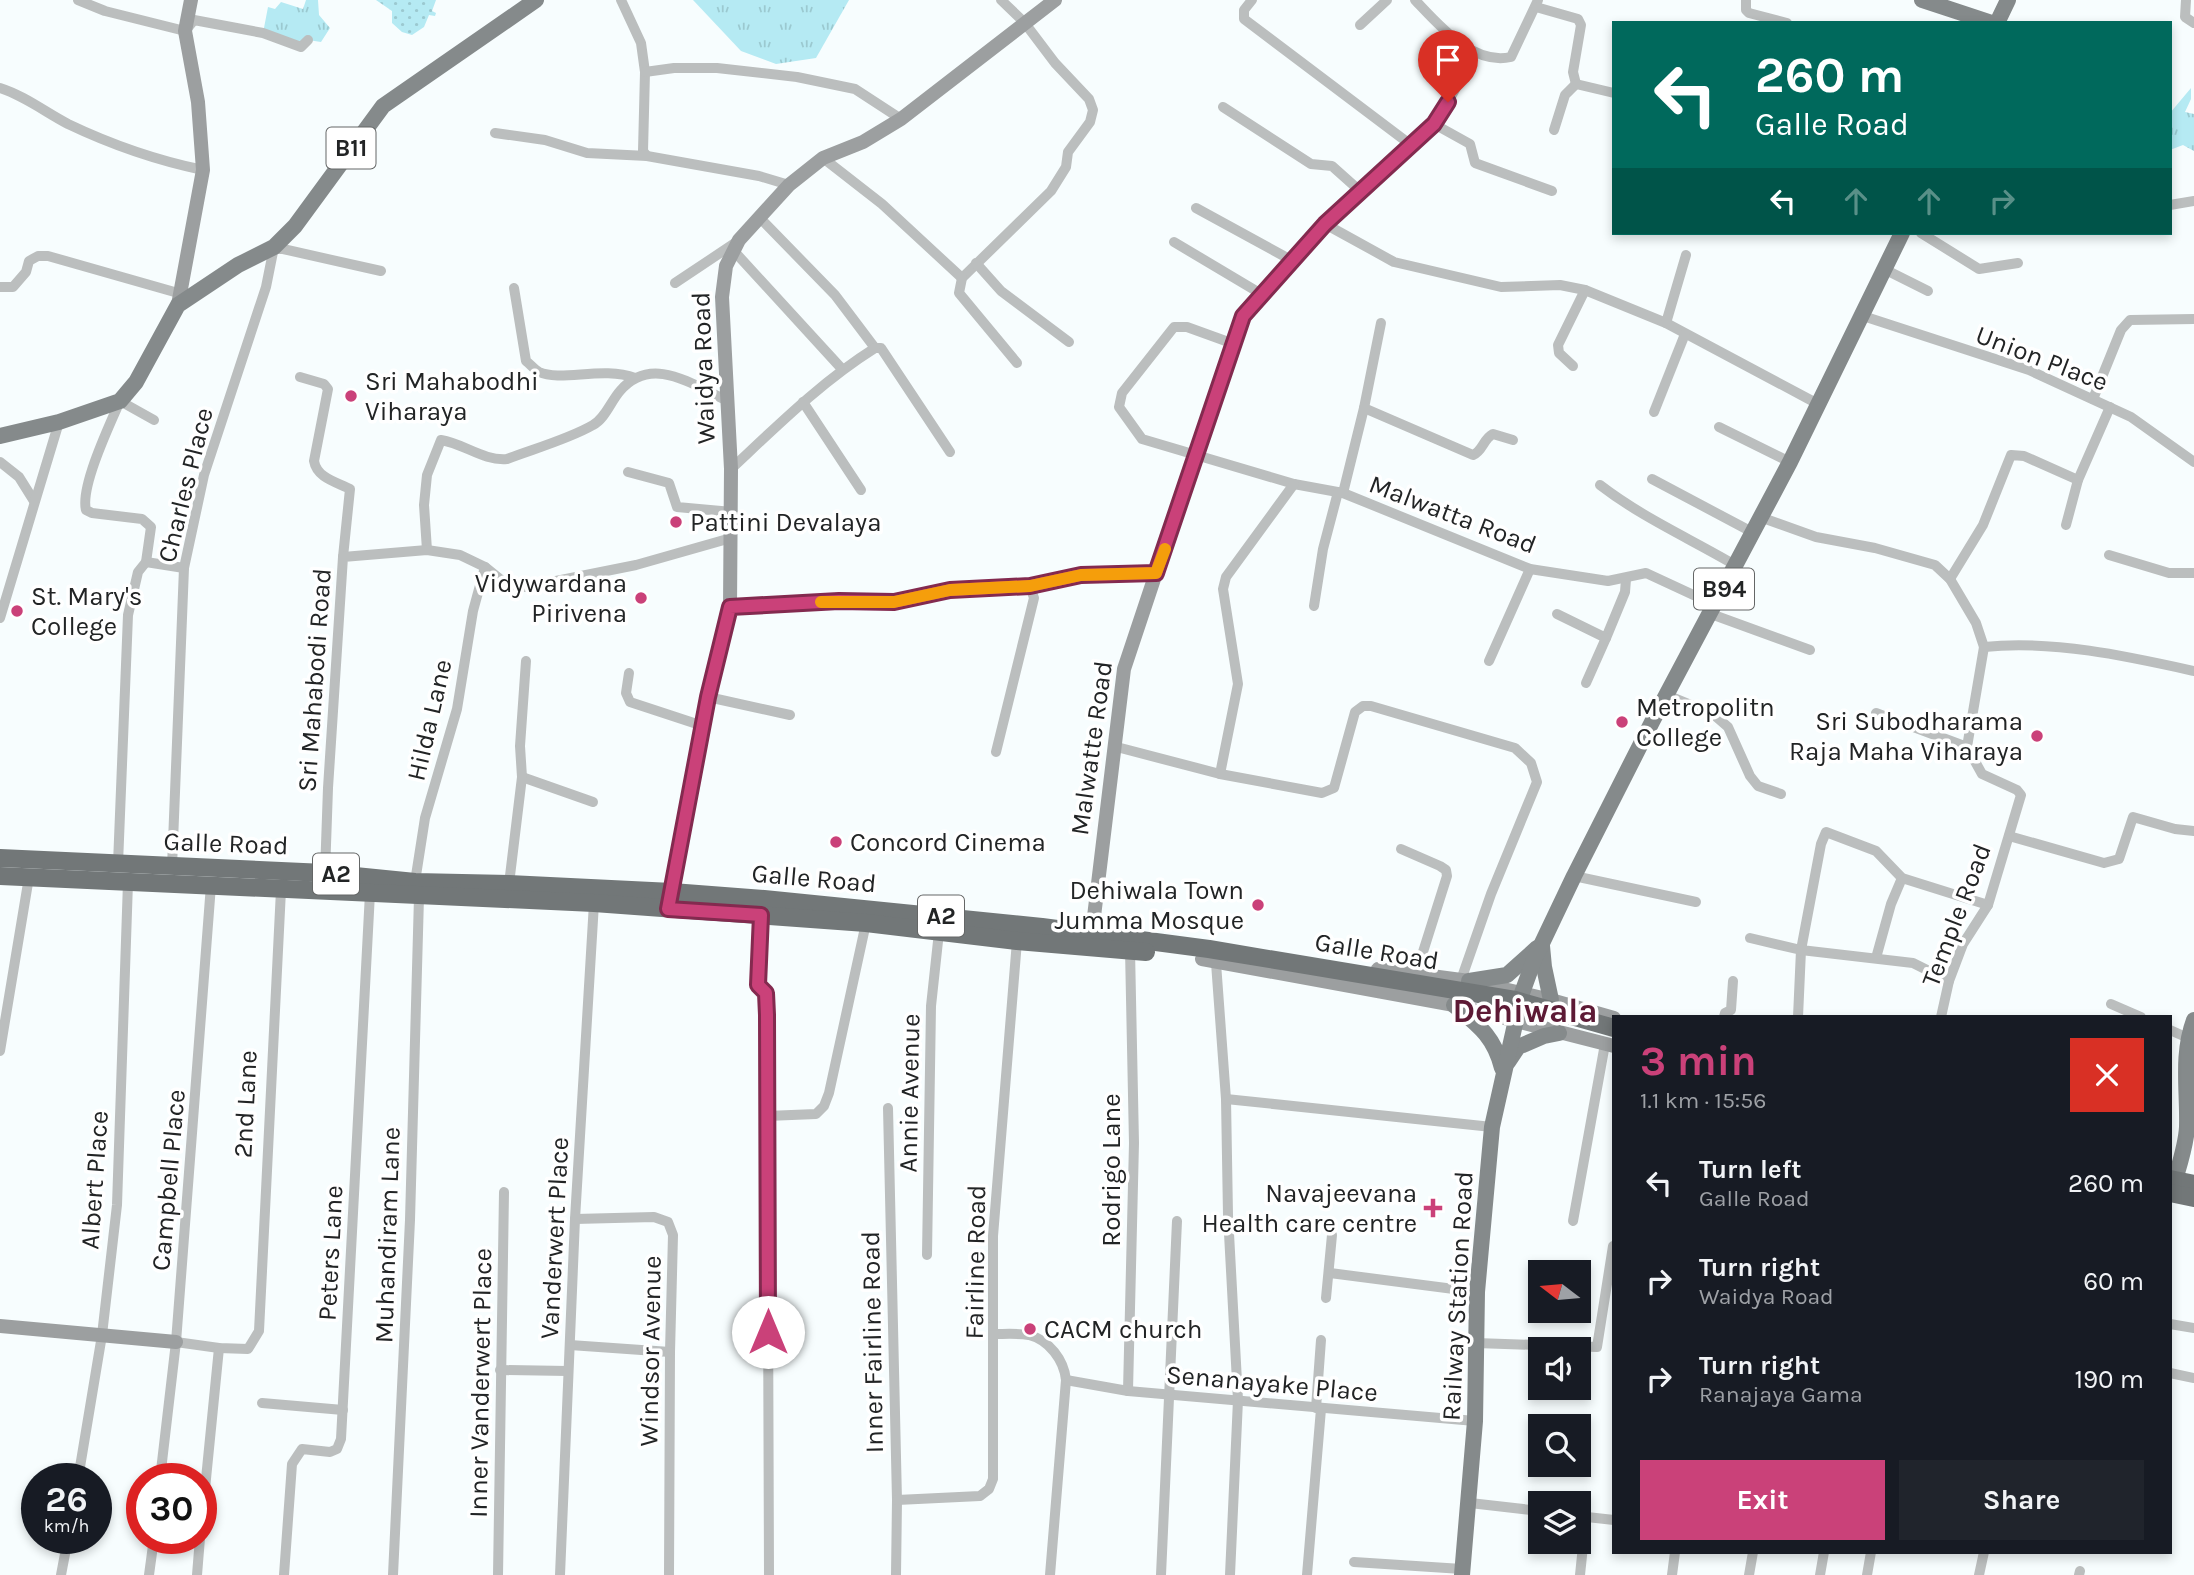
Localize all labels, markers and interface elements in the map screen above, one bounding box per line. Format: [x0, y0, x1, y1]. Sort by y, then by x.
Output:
pin [1418, 30, 1478, 102]
icon: arrive [1429, 41, 1467, 79]
text: 260 m [1755, 47, 1904, 104]
icon: left [1640, 49, 1731, 140]
text: Galle Road [1755, 106, 1909, 143]
road number: B11 [326, 128, 376, 168]
icon: left [1764, 182, 1802, 220]
icon: ahead [1837, 182, 1875, 220]
icon: ahead [1910, 182, 1948, 220]
icon: right [1983, 182, 2021, 220]
street label: Waidya Road [685, 291, 722, 445]
street label: Union Place [1971, 319, 2112, 398]
place label: Sri Mahabodhi Viharaya [365, 366, 539, 427]
marker: Sri Mahabodhi Viharaya [343, 388, 359, 404]
street label: Charles Place [151, 404, 220, 566]
street label: Malwatta Road [1365, 468, 1541, 561]
place label: Pattini Devalaya [690, 507, 882, 538]
marker: Pattini Devalaya [668, 514, 684, 530]
street label: Sri Mahabodi Road [291, 567, 338, 793]
place label: Vidywardana Pirivena [475, 568, 627, 629]
road number: B94 [1694, 568, 1754, 610]
place label: St. Mary's College [31, 581, 142, 642]
marker: Vidywardana Pirivena [633, 590, 649, 606]
marker: St. Mary's College [9, 603, 25, 619]
street label: Hilda Lane [400, 656, 459, 784]
street label: Malwatte Road [1064, 659, 1119, 837]
place label: Metropolitn College [1636, 692, 1775, 753]
place label: Sri Subodharama Raja Maha Viharaya [1789, 706, 2023, 767]
marker: Metropolitn College [1614, 714, 1630, 730]
marker: Sri Subodharama Raja Maha Viharaya [2029, 728, 2045, 744]
street label: Galle Road [163, 826, 289, 861]
place label: Concord Cinema [850, 827, 1046, 858]
marker: Concord Cinema [828, 834, 844, 850]
street label: Temple Road [1915, 839, 1998, 991]
road number: A2 [313, 854, 359, 894]
street label: Galle Road [750, 858, 878, 899]
place label: Dehiwala Town Jumma Mosque [1054, 875, 1244, 936]
road number: A2 [918, 896, 964, 936]
marker: Dehiwala Town Jumma Mosque [1250, 897, 1266, 913]
street label: Galle Road [1313, 926, 1441, 977]
district label: Dehiwala [1452, 992, 1598, 1030]
street label: Annie Avenue [893, 1013, 926, 1173]
text: 3 min [1640, 1036, 1757, 1086]
button: close [2070, 1038, 2144, 1112]
street label: 2nd Lane [227, 1049, 264, 1159]
text: 1.1 km · 15:56 [1640, 1087, 1766, 1114]
street label: Campbell Place [145, 1088, 192, 1272]
street label: Rodrigo Lane [1096, 1093, 1127, 1247]
street label: Albert Place [74, 1110, 115, 1250]
street label: Muhandiram Lane [368, 1126, 407, 1344]
street label: Vanderwert Place [534, 1136, 575, 1340]
text: Turn left [1699, 1154, 1801, 1185]
icon: left [1640, 1164, 1678, 1202]
text: 260 m [2068, 1168, 2144, 1199]
street label: Railway Station Road [1435, 1170, 1480, 1422]
place label: Navajeevana Health care centre [1201, 1178, 1417, 1239]
street label: Peters Lane [311, 1184, 350, 1322]
street label: Fairline Road [959, 1184, 992, 1340]
text: Galle Road [1699, 1185, 1810, 1212]
marker: Navajeevana Health care centre [1423, 1198, 1443, 1218]
street label: Inner Fairline Road [855, 1231, 890, 1453]
street label: Inner Vanderwert Place [463, 1248, 498, 1518]
text: Turn right [1699, 1252, 1820, 1283]
street label: Windsor Avenue [633, 1255, 668, 1447]
north arrow [1528, 1260, 1591, 1323]
map controls [1528, 1260, 1591, 1554]
icon: right [1640, 1262, 1678, 1300]
text: 60 m [2083, 1266, 2144, 1297]
text: Waidya Road [1699, 1283, 1834, 1310]
position arrow [731, 1295, 805, 1369]
place label: CACM church [1044, 1314, 1202, 1345]
marker: CACM church [1022, 1321, 1038, 1337]
button: sound [1528, 1337, 1591, 1400]
text: Turn right [1699, 1350, 1820, 1381]
street label: Senanayake Place [1165, 1359, 1379, 1408]
icon: right [1640, 1360, 1678, 1398]
text: 190 m [2074, 1364, 2144, 1395]
text: Ranajaya Gama [1699, 1381, 1863, 1408]
button: search [1528, 1414, 1591, 1477]
button: Exit [1640, 1460, 1885, 1540]
button: Share [1899, 1460, 2144, 1540]
speed limit sign: 30 [126, 1463, 217, 1554]
text: 26 [45, 1479, 88, 1520]
button: layers [1528, 1491, 1591, 1554]
text: km/h [44, 1515, 89, 1537]

